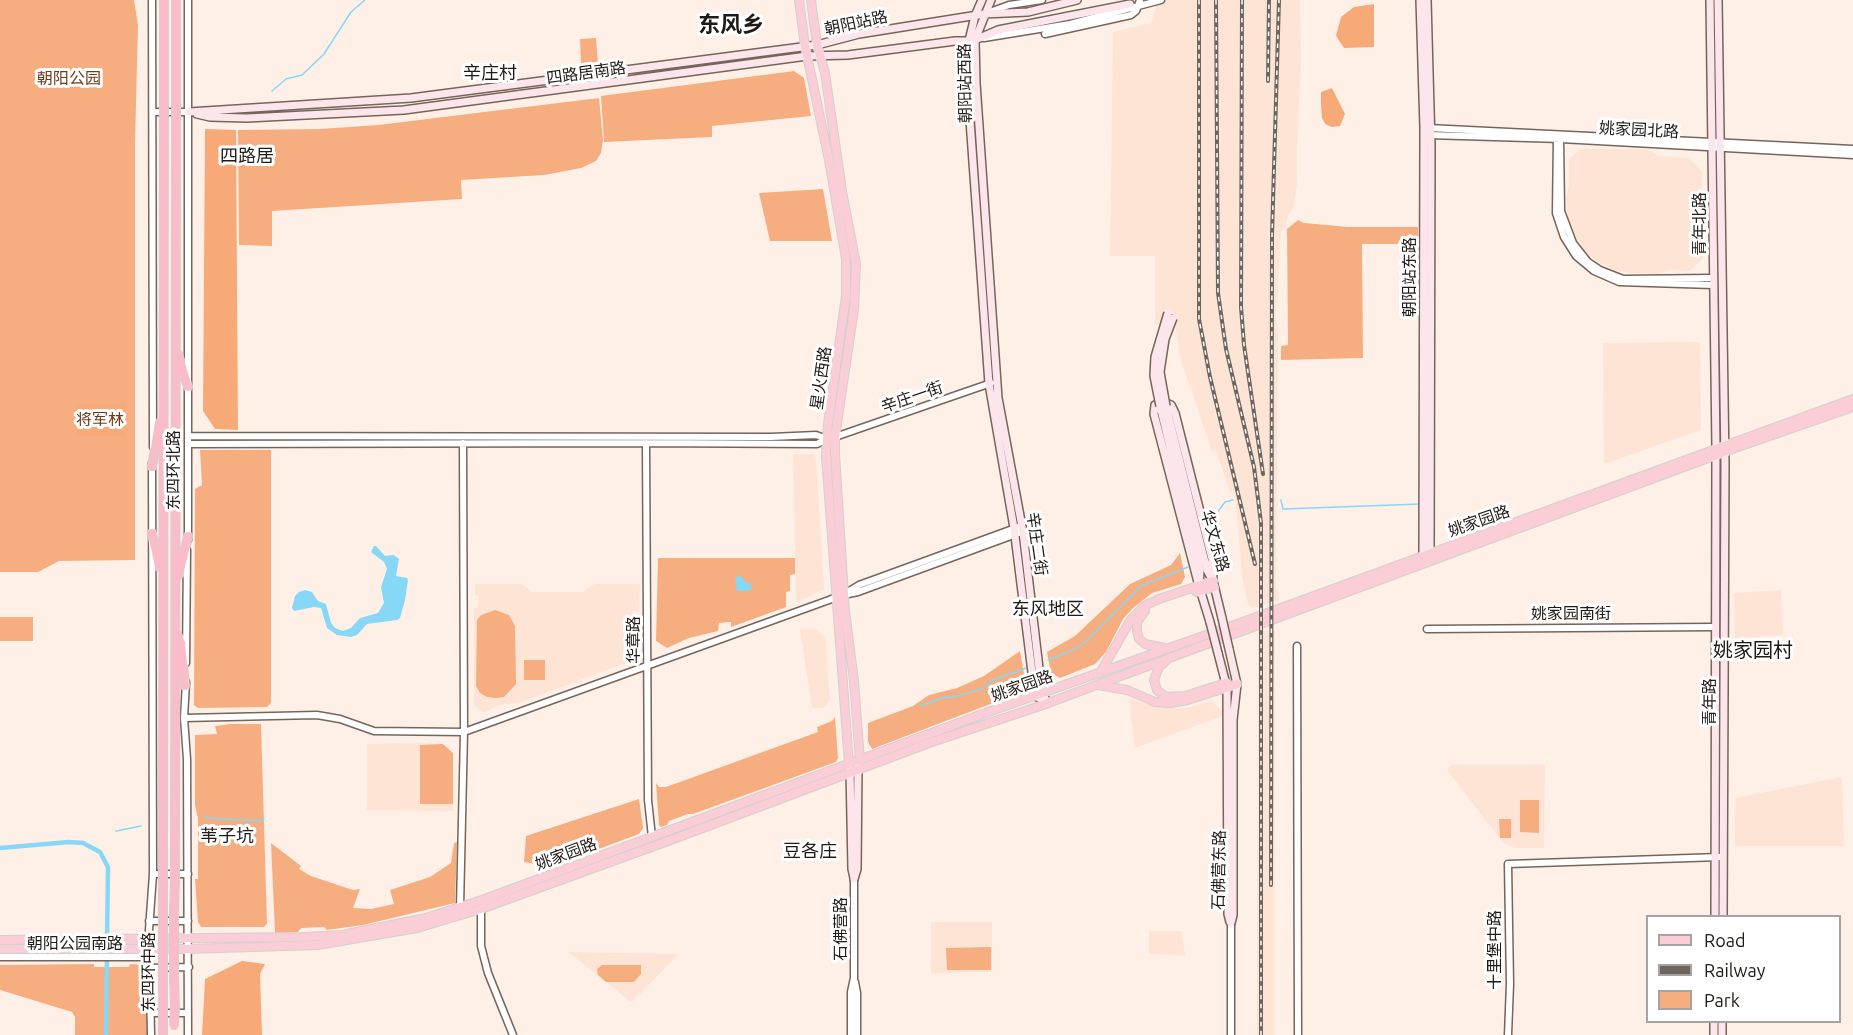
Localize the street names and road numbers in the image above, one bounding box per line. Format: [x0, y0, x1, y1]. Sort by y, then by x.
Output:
street label: 朝阳站路 [823, 7, 889, 39]
street label: 朝阳站西路 [955, 43, 975, 123]
street label: 四路居南路 [545, 58, 627, 88]
street label: 姚家园北路 [1599, 118, 1679, 142]
street label: 青年北路 [1690, 192, 1710, 256]
street label: 朝阳站东路 [1400, 237, 1420, 317]
street label: 星火西路 [807, 345, 835, 411]
street label: 辛庄一街 [879, 378, 945, 416]
street label: 东四环北路 [164, 430, 184, 510]
street label: 姚家园路 [1446, 502, 1512, 540]
street label: 华文东路 [1197, 508, 1233, 574]
street label: 辛庄二街 [1023, 511, 1051, 577]
street label: 姚家园南街 [1531, 604, 1611, 624]
street label: 华章路 [624, 616, 644, 664]
street label: 姚家园路 [989, 667, 1055, 705]
street label: 青年路 [1700, 678, 1720, 726]
street label: 石佛营东路 [1209, 830, 1229, 910]
street label: 姚家园路 [533, 834, 599, 874]
street label: 石佛营路 [831, 897, 851, 961]
street label: 十里堡中路 [1485, 910, 1505, 990]
street label: 东四环中路 [139, 932, 159, 1012]
street label: 朝阳公园南路 [27, 934, 123, 954]

